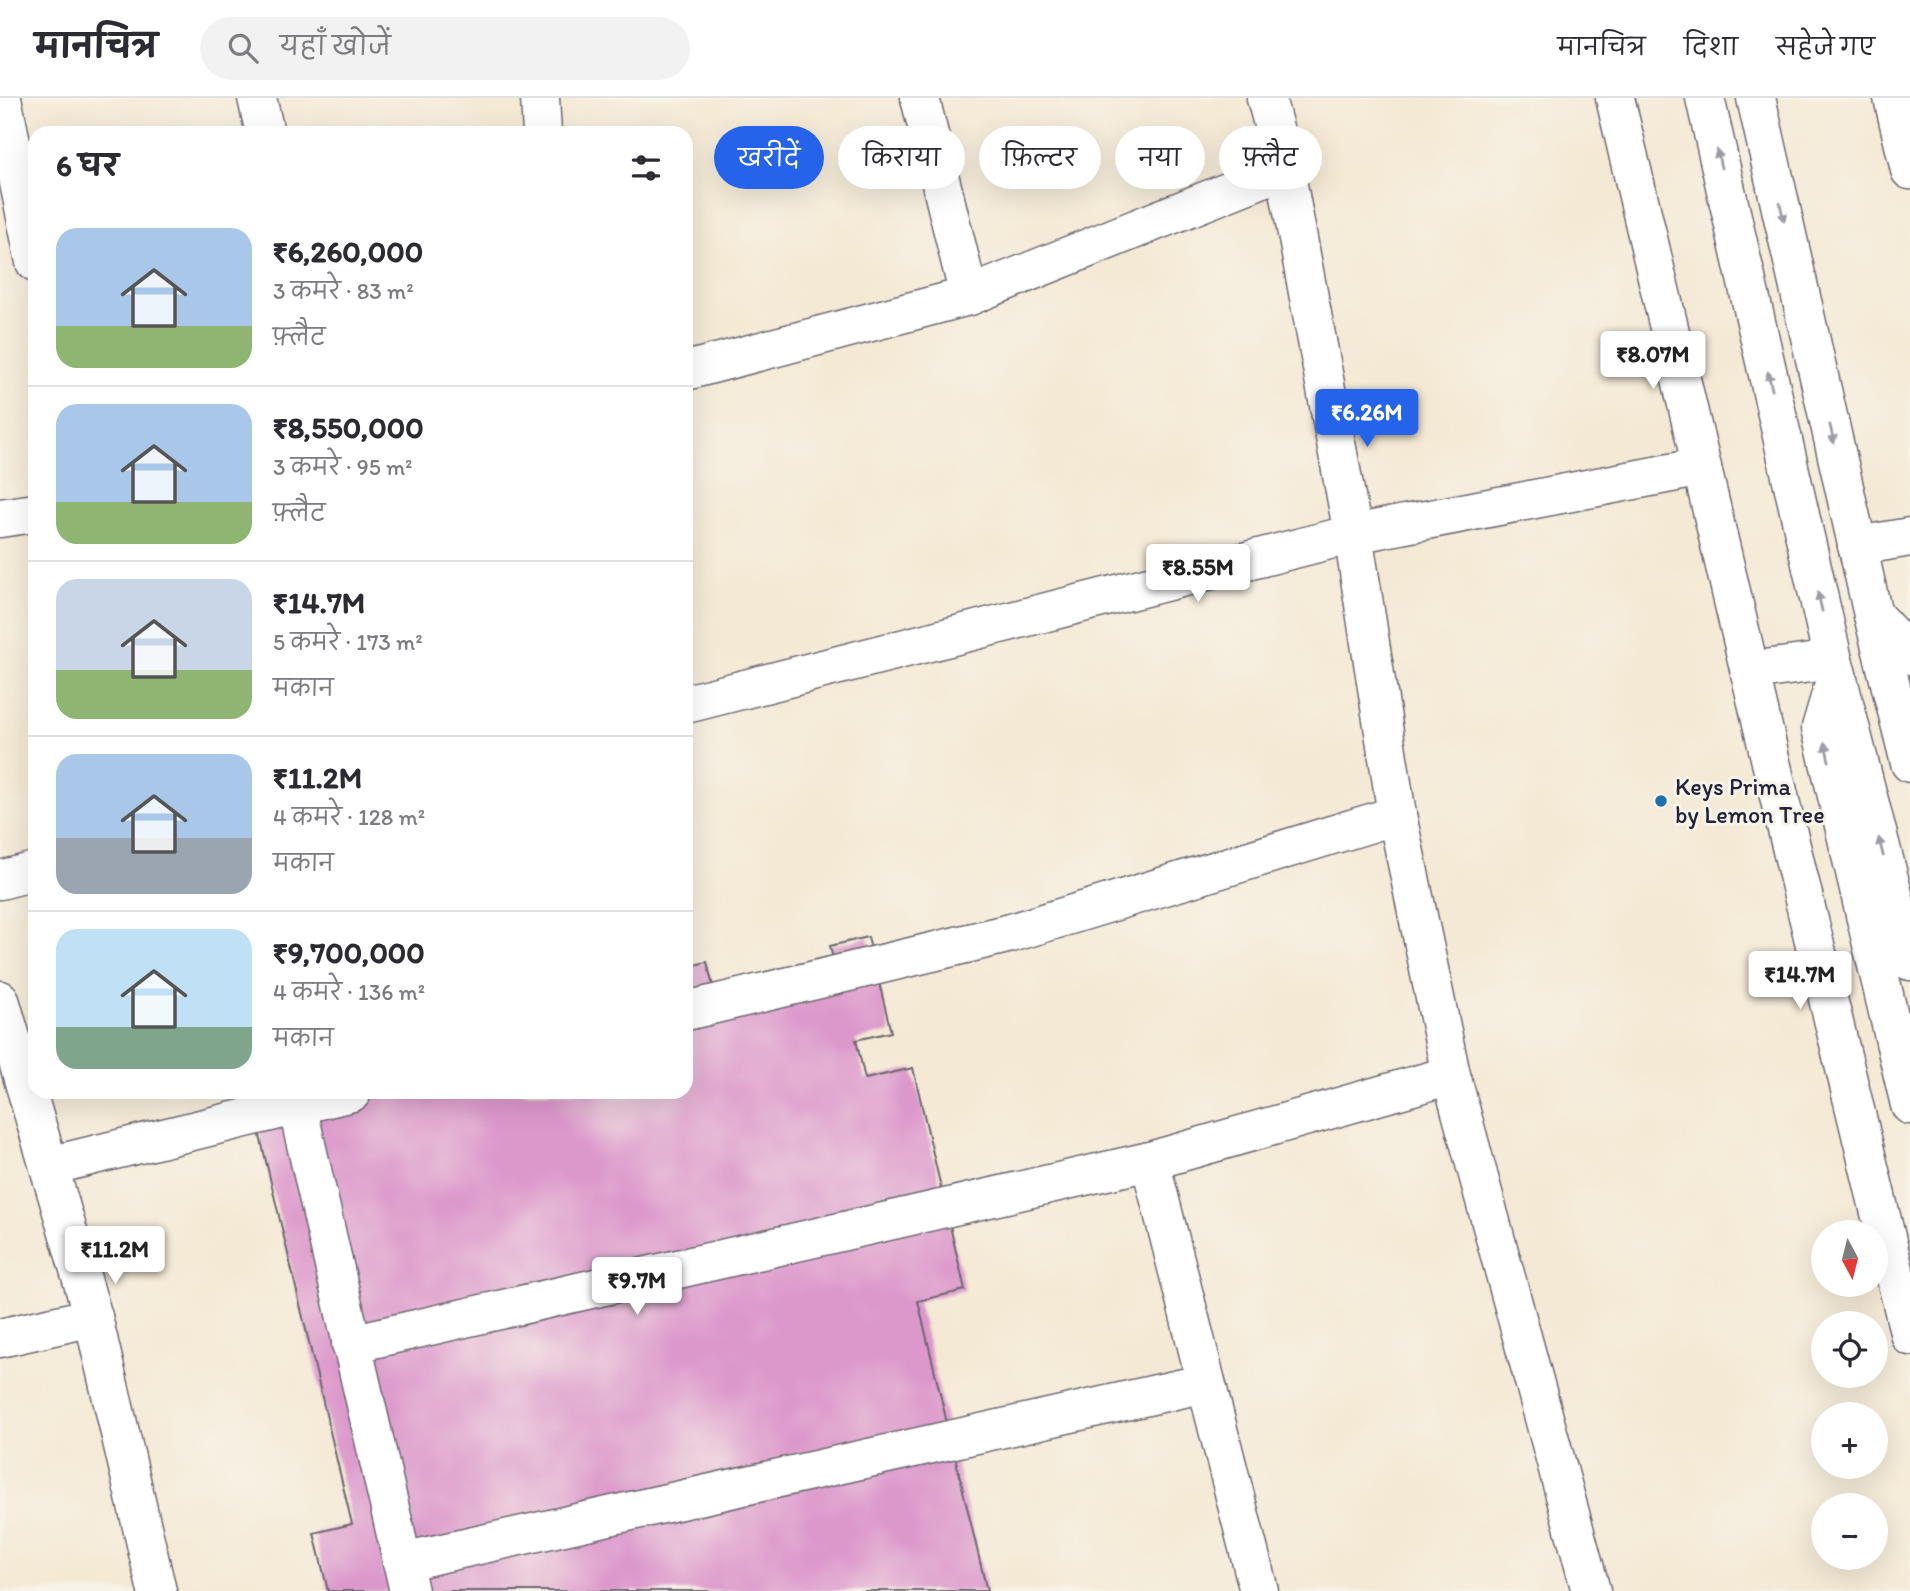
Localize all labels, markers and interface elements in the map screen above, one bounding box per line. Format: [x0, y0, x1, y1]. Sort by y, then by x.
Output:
search box [200, 17, 690, 80]
text: मानचित्र [35, 26, 158, 65]
icon: search [224, 29, 262, 67]
text: यहाँ खोजें [280, 30, 391, 62]
text: मानचित्र [1558, 32, 1646, 61]
text: दिशा [1684, 32, 1738, 61]
text: सहेजे गए [1776, 32, 1875, 61]
chip: खरीदें [714, 126, 824, 189]
chip: किराया [838, 126, 965, 189]
chip: फ़िल्टर [979, 126, 1101, 189]
chip: नया [1115, 126, 1205, 189]
chip: फ़्लैट [1219, 126, 1322, 189]
text: 6 घर [56, 147, 119, 184]
one-way arrow [1713, 148, 1724, 170]
icon: filters [627, 149, 665, 187]
one-way arrow [1776, 201, 1787, 223]
text: ₹6,260,000 [273, 233, 423, 270]
icon: home [112, 256, 196, 340]
text: 3 कमरे · 83 m² [273, 277, 414, 305]
text: फ़्लैट [273, 323, 325, 351]
pin: ₹8.07M [1596, 331, 1710, 391]
text: ₹8.07M [1616, 340, 1690, 368]
one-way arrow [1764, 370, 1775, 392]
pin: ₹6.26M [1310, 390, 1424, 449]
text: ₹6.26M [1331, 398, 1403, 426]
text: ₹8,550,000 [273, 409, 424, 446]
one-way arrow [1827, 423, 1838, 445]
icon: home [112, 432, 196, 516]
text: 3 कमरे · 95 m² [273, 453, 413, 481]
text: फ़्लैट [273, 499, 325, 527]
pin: ₹8.55M [1141, 545, 1255, 604]
text: ₹8.55M [1162, 553, 1234, 581]
text: ₹14.7M [273, 584, 365, 621]
one-way arrow [1815, 591, 1826, 613]
icon: home [112, 607, 196, 691]
text: 5 कमरे · 173 m² [273, 628, 423, 656]
text: मकान [273, 674, 334, 702]
one-way arrow [1821, 741, 1832, 763]
text: ₹11.2M [273, 759, 362, 796]
place label: Keys Prima by Lemon Tree [1675, 772, 1825, 829]
icon: home [112, 782, 196, 866]
marker: Keys Prima by Lemon Tree [1653, 793, 1669, 809]
text: 4 कमरे · 128 m² [273, 803, 425, 831]
one-way arrow [1875, 836, 1886, 858]
text: मकान [273, 849, 334, 877]
text: ₹9,700,000 [273, 934, 425, 971]
pin: ₹14.7M [1743, 951, 1857, 1011]
icon: home [112, 957, 196, 1041]
text: ₹14.7M [1765, 960, 1835, 988]
text: 4 कमरे · 136 m² [273, 978, 425, 1006]
text: मकान [273, 1024, 334, 1052]
north arrow [1811, 1220, 1888, 1297]
map controls [1811, 1220, 1888, 1570]
pin: ₹11.2M [58, 1226, 172, 1286]
text: ₹11.2M [81, 1235, 149, 1263]
pin: ₹9.7M [588, 1258, 686, 1317]
text: ₹9.7M [608, 1266, 666, 1294]
button: locate [1811, 1311, 1888, 1388]
button: + [1811, 1402, 1888, 1479]
button: − [1811, 1493, 1888, 1570]

